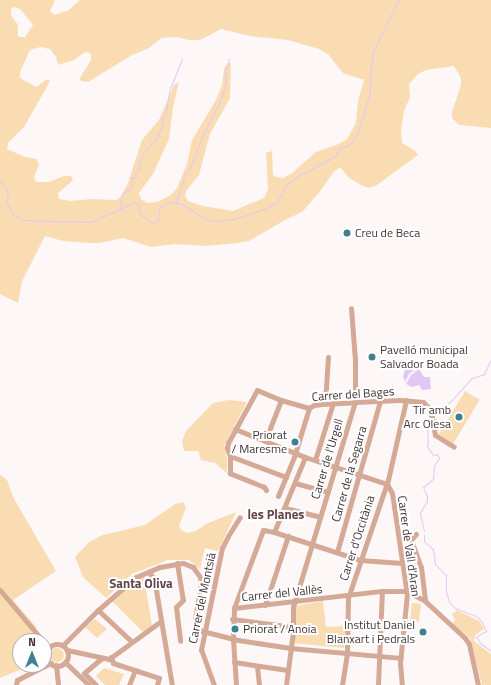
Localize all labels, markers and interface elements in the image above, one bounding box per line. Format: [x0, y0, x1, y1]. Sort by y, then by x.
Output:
place label: Creu de Beca [355, 226, 420, 240]
marker: Creu de Beca [342, 228, 352, 238]
place label: Pavelló municipal Salvador Boada [380, 343, 468, 371]
marker: Pavelló municipal Salvador Boada [367, 352, 377, 362]
street label: Carrer del Bages [311, 384, 395, 404]
place label: Tir amb Arc Olesa [404, 403, 451, 431]
marker: Tir amb Arc Olesa [454, 412, 464, 422]
street label: Carrer de l'Urgell [308, 417, 346, 501]
street label: Carrer de la Segarra [328, 424, 370, 524]
place label: Priorat / Maresme [232, 428, 287, 456]
marker: Priorat / Maresme [290, 437, 300, 447]
street label: Carrer d'Occitània [336, 494, 378, 582]
street label: Carrer de Vall d'Aran [395, 495, 423, 597]
district label: les Planes [248, 506, 304, 522]
street label: Carrer del Montsià [185, 551, 219, 645]
district label: Santa Oliva [109, 575, 173, 591]
street label: Carrer del Vallès [241, 582, 323, 604]
place label: Institut Daniel Blanxart i Pedrals [327, 618, 415, 646]
place label: Priorat / Anoia [243, 622, 316, 636]
marker: Priorat / Anoia [230, 624, 240, 634]
marker: Institut Daniel Blanxart i Pedrals [418, 627, 428, 637]
north arrow [12, 633, 52, 673]
text: N [28, 634, 36, 650]

